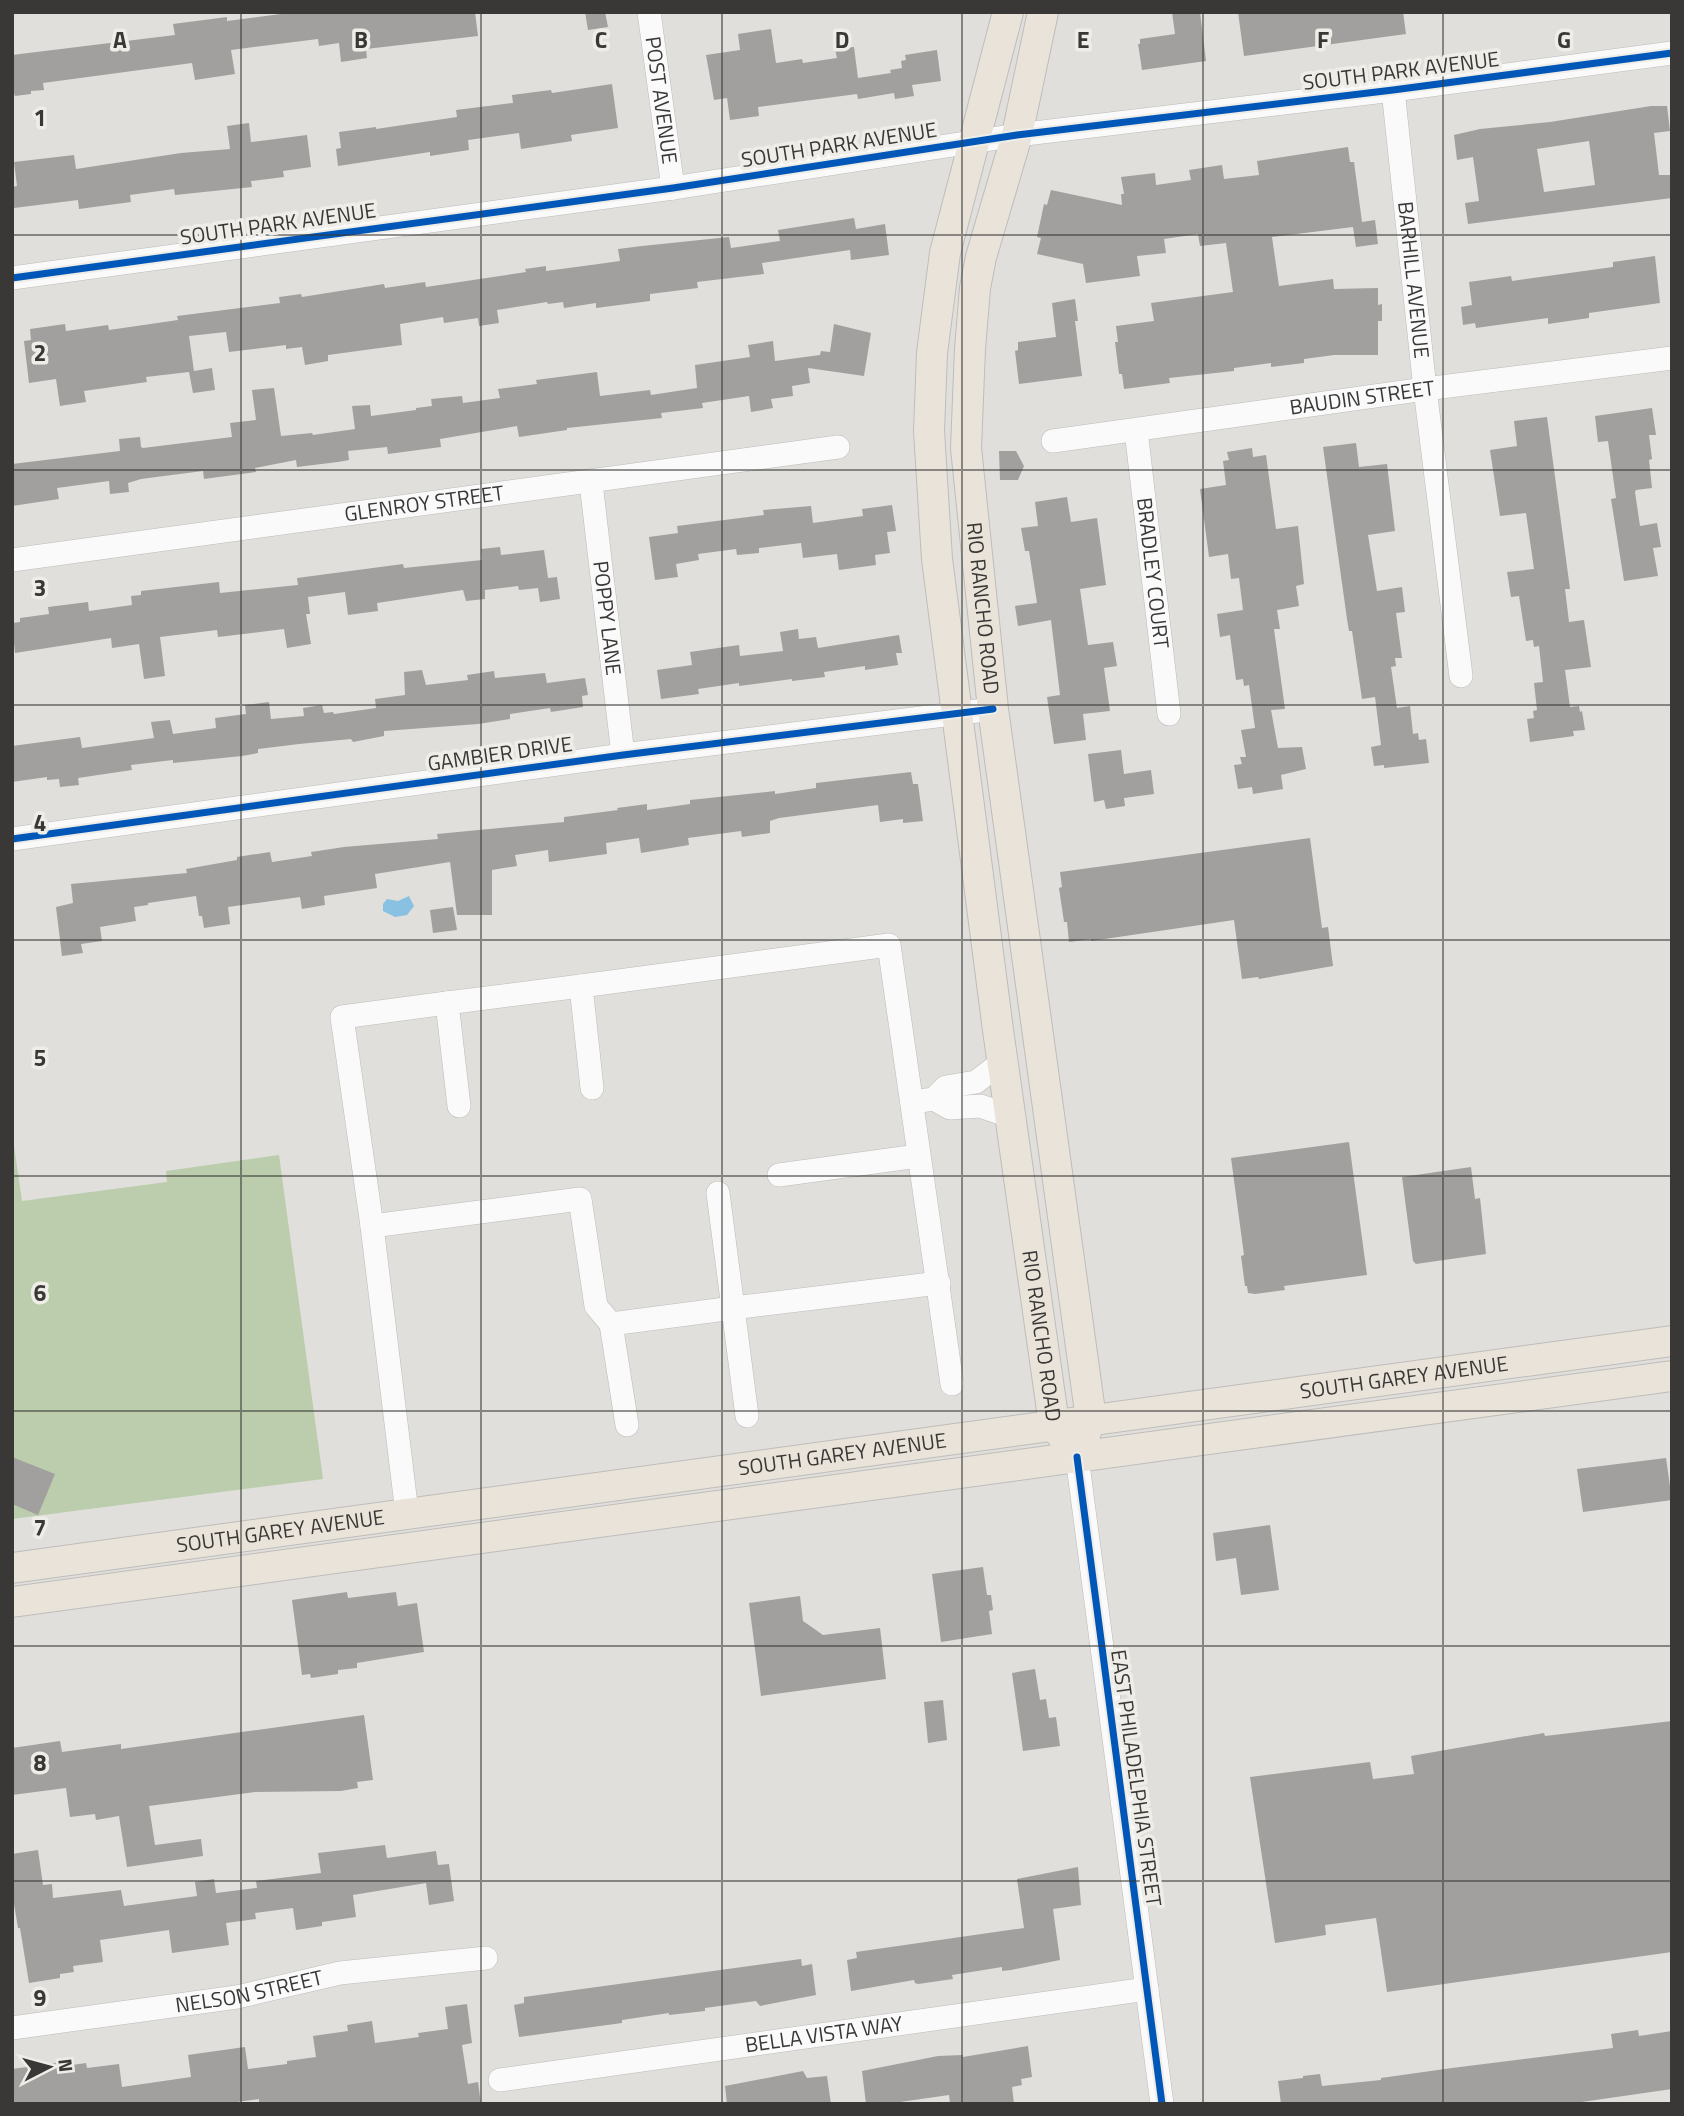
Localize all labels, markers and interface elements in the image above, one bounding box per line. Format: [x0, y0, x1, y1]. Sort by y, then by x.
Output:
text: A [113, 22, 127, 57]
text: B [354, 22, 368, 57]
text: C [595, 22, 607, 57]
text: D [835, 22, 849, 57]
text: E [1077, 22, 1089, 57]
text: F [1317, 22, 1329, 57]
text: G [1557, 22, 1571, 57]
street label: POST AVENUE [637, 34, 687, 166]
street label: SOUTH PARK AVENUE [1301, 42, 1501, 98]
text: 1 [34, 100, 46, 135]
street label: SOUTH PARK AVENUE [739, 113, 939, 175]
street label: SOUTH PARK AVENUE [178, 193, 378, 253]
street label: BARHILL AVENUE [1390, 200, 1439, 360]
text: 2 [34, 335, 46, 370]
street label: BAUDIN STREET [1287, 371, 1436, 423]
street label: GLENROY STREET [342, 476, 506, 529]
street label: BRADLEY COURT [1129, 496, 1178, 650]
street label: RIO RANCHO ROAD [959, 521, 1008, 696]
street label: POPPY LANE [585, 559, 631, 677]
text: 3 [34, 570, 46, 605]
street label: GAMBIER DRIVE [425, 727, 574, 779]
text: 4 [34, 805, 46, 840]
text: 5 [34, 1040, 46, 1075]
street label: RIO RANCHO ROAD [1014, 1248, 1070, 1423]
text: 6 [34, 1275, 47, 1310]
street label: SOUTH GAREY AVENUE [1298, 1347, 1510, 1407]
street label: SOUTH GAREY AVENUE [736, 1423, 948, 1484]
street label: SOUTH GAREY AVENUE [174, 1500, 386, 1560]
text: 7 [34, 1510, 46, 1545]
street label: EAST PHILADELPHIA STREET [1103, 1647, 1171, 1908]
text: 8 [34, 1745, 47, 1780]
street label: NELSON STREET [173, 1961, 326, 2020]
text: 9 [34, 1980, 47, 2015]
street label: BELLA VISTA WAY [743, 2006, 905, 2060]
north arrow [14, 2032, 84, 2102]
text: N [51, 2057, 82, 2073]

